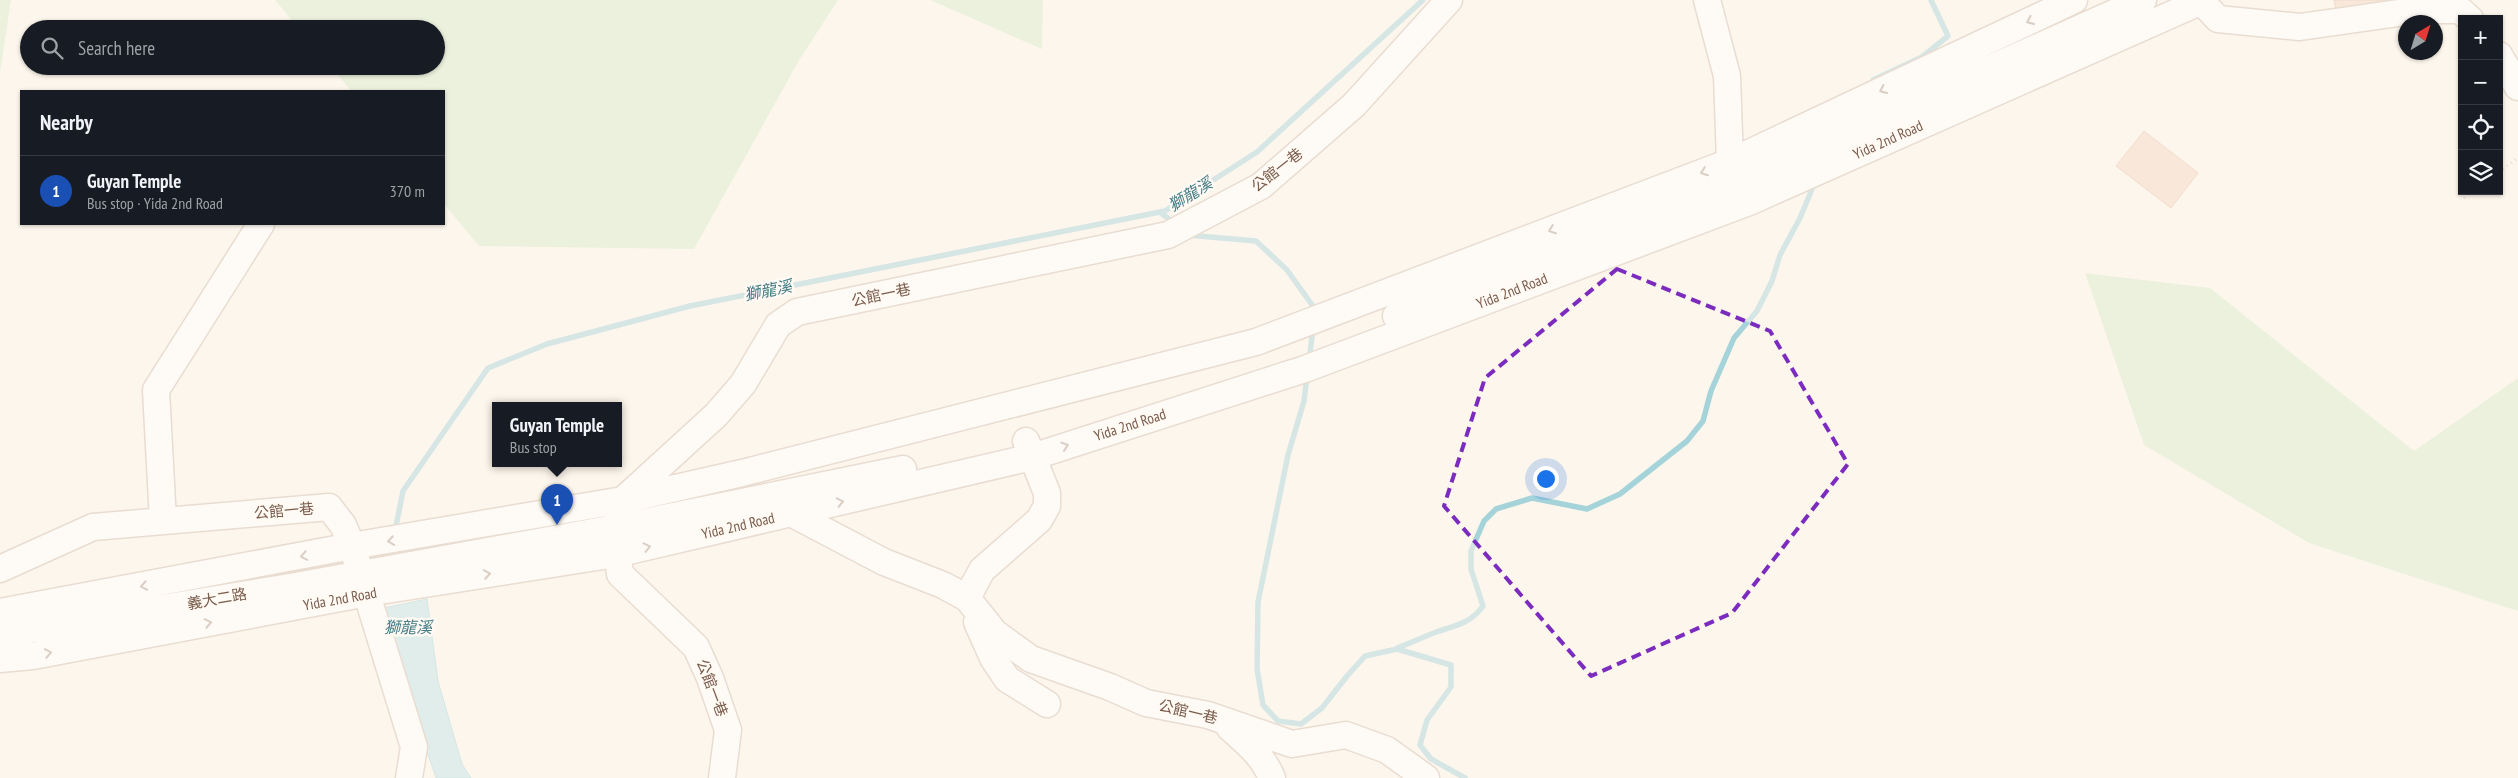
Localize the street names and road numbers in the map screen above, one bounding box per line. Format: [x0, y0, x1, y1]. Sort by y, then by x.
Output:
street label: Yida 2nd Road [1850, 116, 1926, 163]
street label: 公館一巷 [1247, 144, 1306, 196]
street label: Yida 2nd Road [1474, 268, 1550, 313]
street label: 公館一巷 [850, 279, 912, 310]
street label: Yida 2nd Road [1092, 404, 1168, 445]
street label: 公館一巷 [253, 498, 315, 523]
street label: Yida 2nd Road [700, 508, 776, 543]
street label: Yida 2nd Road [302, 583, 378, 614]
street label: 義大二路 [186, 584, 248, 613]
street label: 公館一巷 [693, 656, 732, 719]
street label: 公館一巷 [1157, 696, 1219, 728]

